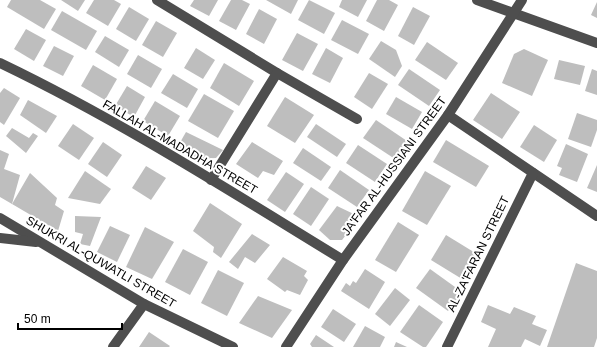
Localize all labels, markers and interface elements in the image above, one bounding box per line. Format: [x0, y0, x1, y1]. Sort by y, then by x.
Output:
street label: JA'FAR AL-HUSSIANI STREET [339, 93, 450, 238]
street label: FALLAH AL-MADADHA STREET [100, 97, 260, 197]
street label: AL-ZA'FARAN STREET [444, 193, 512, 314]
street label: SHUKRI AL-QUWATLI STREET [24, 213, 179, 311]
scale bar [18, 305, 122, 331]
text: 50 m [24, 312, 51, 326]

